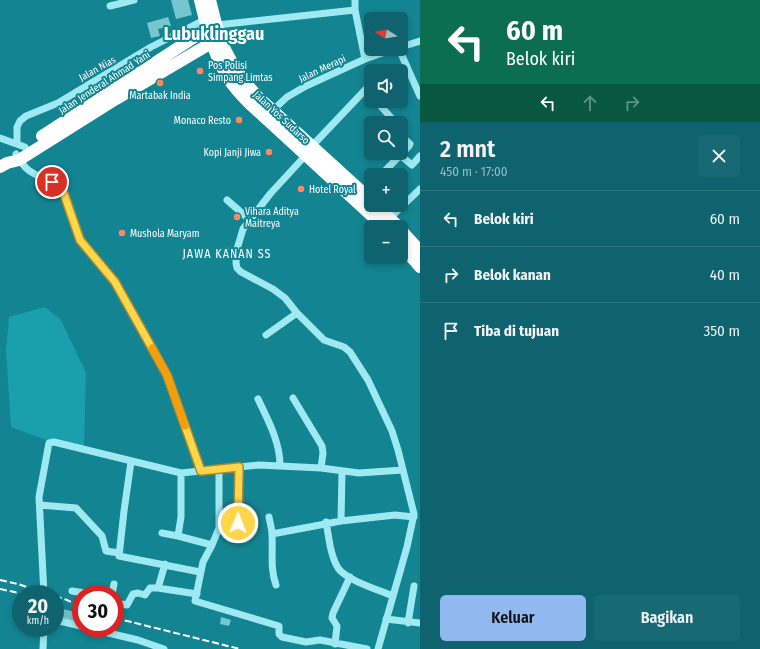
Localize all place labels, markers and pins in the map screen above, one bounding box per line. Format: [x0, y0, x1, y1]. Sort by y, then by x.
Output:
place label: Pos Polisi Simpang Limtas [208, 60, 273, 84]
marker: Pos Polisi Simpang Limtas [195, 66, 205, 76]
marker: Martabak India [155, 78, 165, 88]
place label: Martabak India [129, 90, 191, 102]
place label: Monaco Resto [174, 115, 231, 127]
marker: Monaco Resto [234, 115, 244, 125]
place label: Kopi Janji Jiwa [204, 147, 261, 159]
marker: Kopi Janji Jiwa [264, 147, 274, 157]
pin [35, 165, 69, 199]
marker: Hotel Royal [296, 184, 306, 194]
place label: Hotel Royal [309, 184, 356, 196]
place label: Vihara Aditya Maitreya [245, 206, 299, 230]
marker: Vihara Aditya Maitreya [232, 212, 242, 222]
marker: Mushola Maryam [117, 228, 127, 238]
place label: Mushola Maryam [130, 228, 199, 240]

